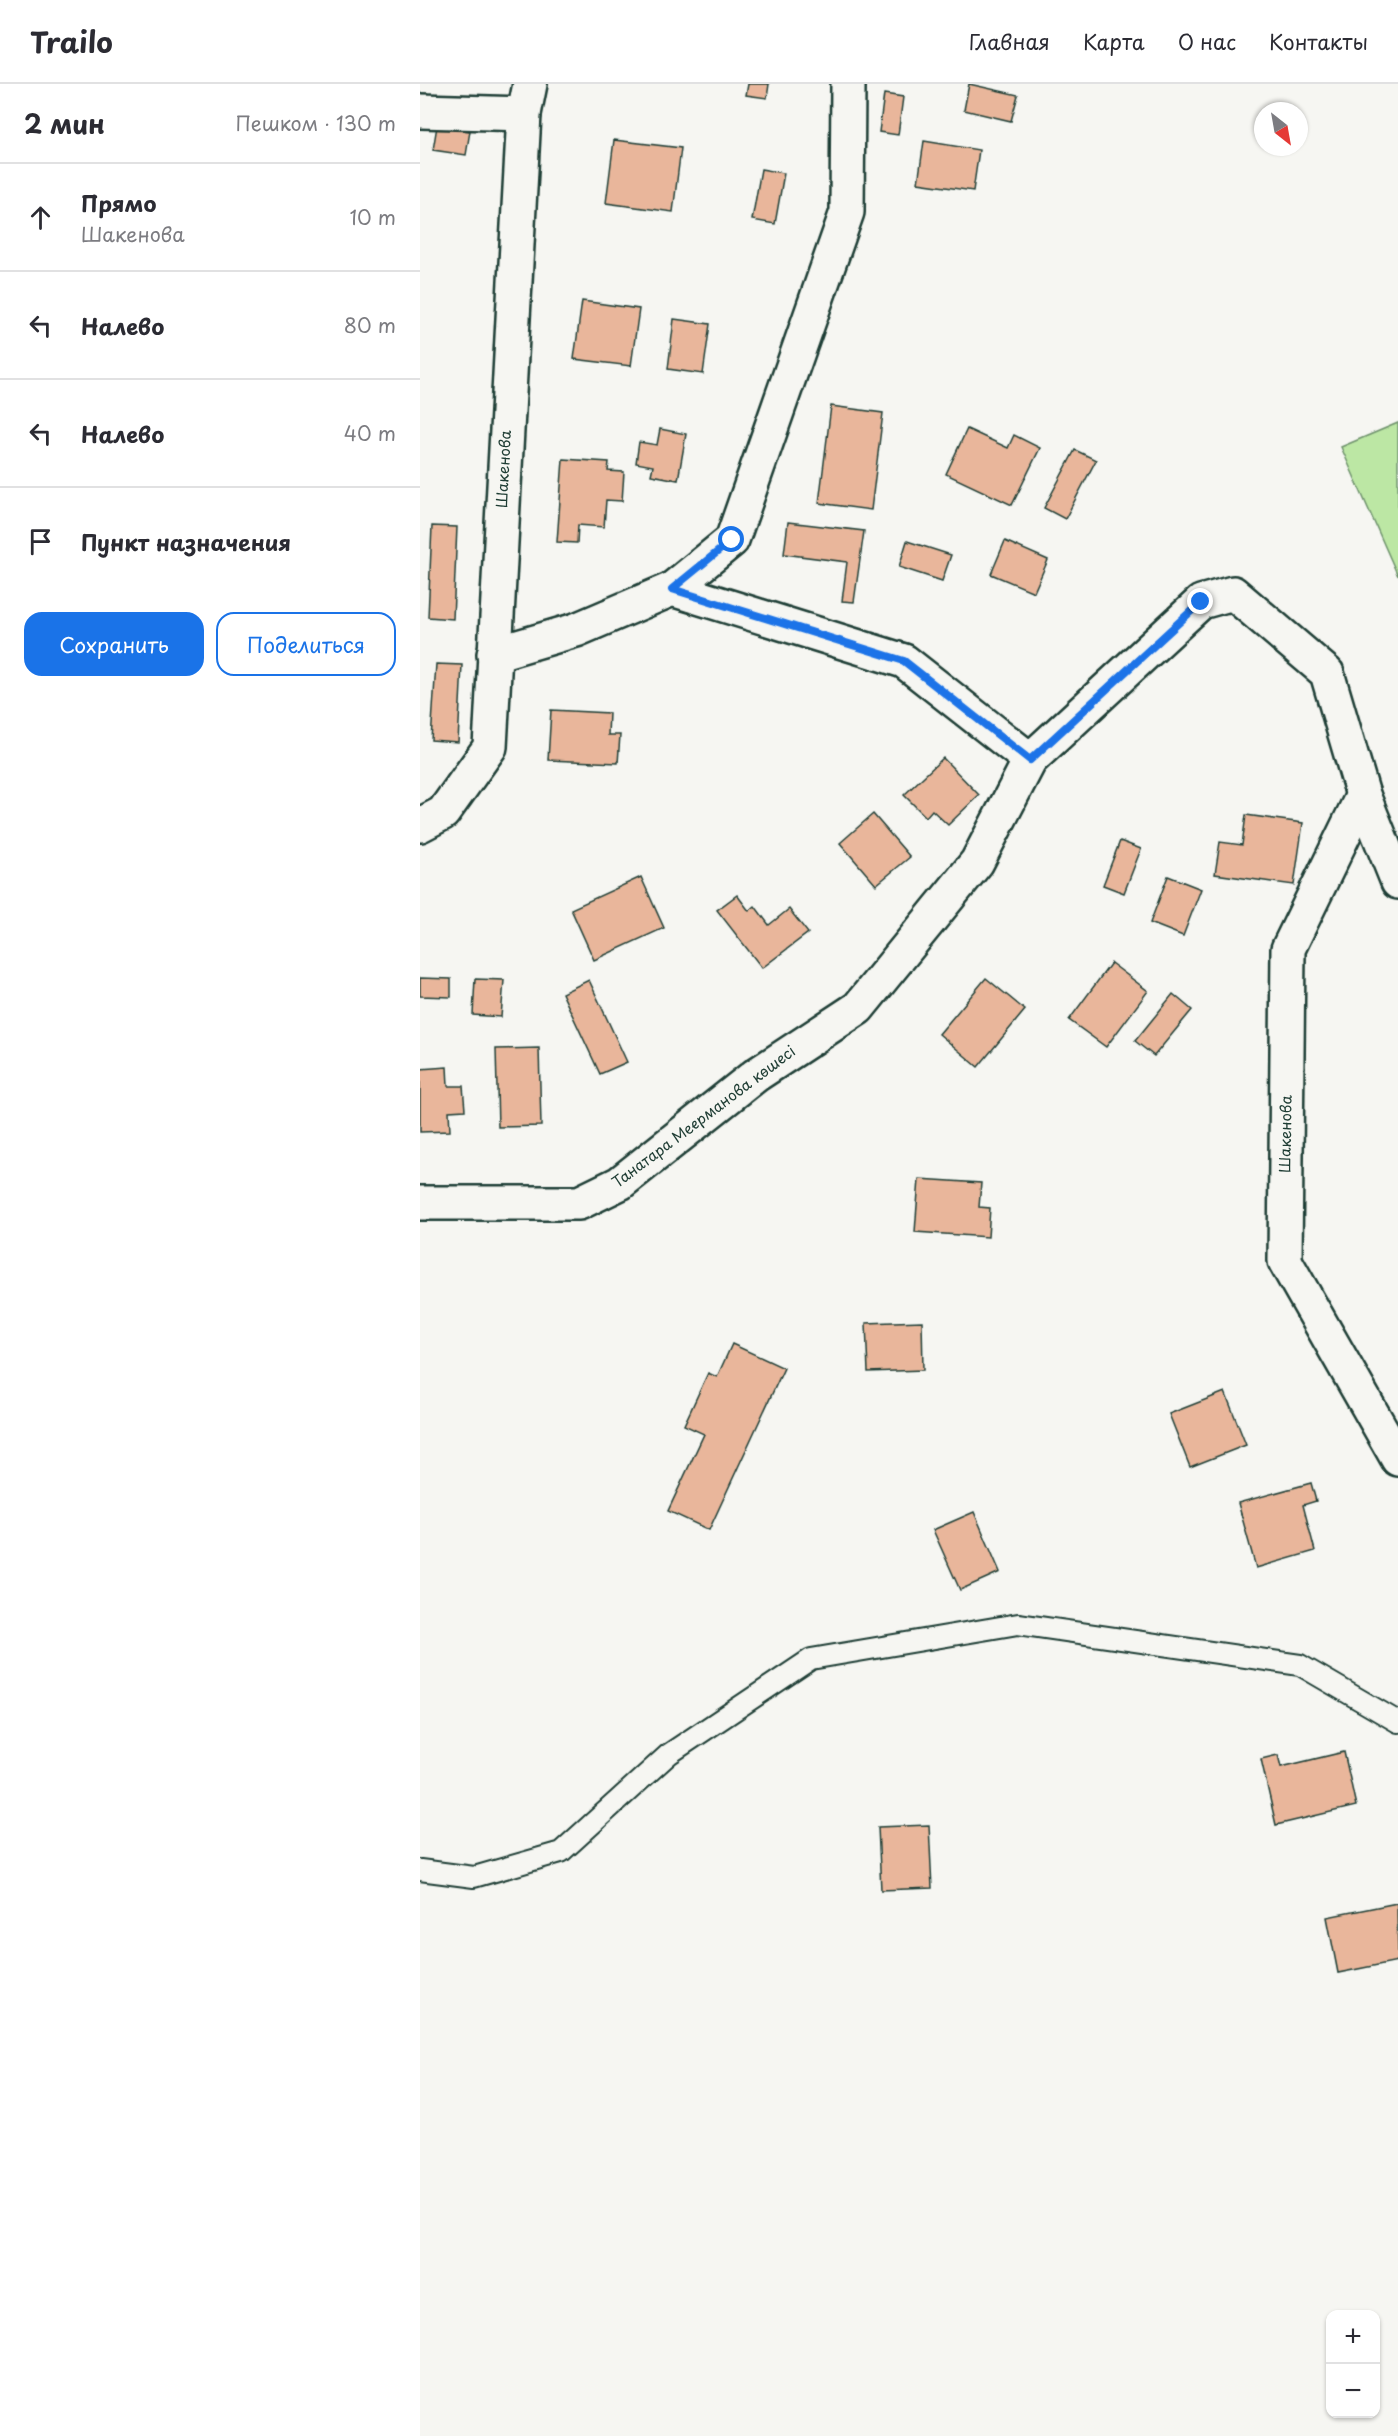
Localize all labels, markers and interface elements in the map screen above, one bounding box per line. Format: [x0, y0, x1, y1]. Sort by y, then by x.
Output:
text: Trailo [30, 20, 113, 63]
text: Главная [969, 25, 1050, 57]
text: Карта [1083, 25, 1145, 57]
text: О нас [1178, 25, 1236, 57]
text: Контакты [1269, 25, 1368, 57]
north arrow [1254, 102, 1308, 156]
text: 2 мин [24, 104, 105, 143]
text: Пешком · 130 m [235, 108, 396, 138]
text: Прямо [81, 186, 156, 219]
icon: ahead [24, 201, 57, 234]
text: 10 m [349, 202, 396, 232]
text: Шакенова [81, 219, 185, 249]
icon: left [24, 309, 57, 342]
text: Налево [81, 309, 164, 342]
text: 80 m [344, 310, 396, 340]
icon: left [24, 417, 57, 450]
text: Налево [81, 417, 164, 450]
text: 40 m [344, 418, 396, 448]
street label: Шакенова [489, 429, 516, 508]
icon: arrive [24, 525, 57, 558]
text: Пункт назначения [81, 525, 291, 558]
route start [718, 526, 744, 552]
route end [1187, 588, 1213, 614]
button: Сохранить [24, 612, 204, 676]
button: Поделиться [216, 612, 396, 676]
street label: Танатара Меерманова көшесі [606, 1039, 800, 1193]
street label: Шакенова [1272, 1094, 1297, 1173]
map controls [1326, 2310, 1380, 2418]
button: + [1326, 2310, 1380, 2364]
button: − [1326, 2364, 1380, 2418]

